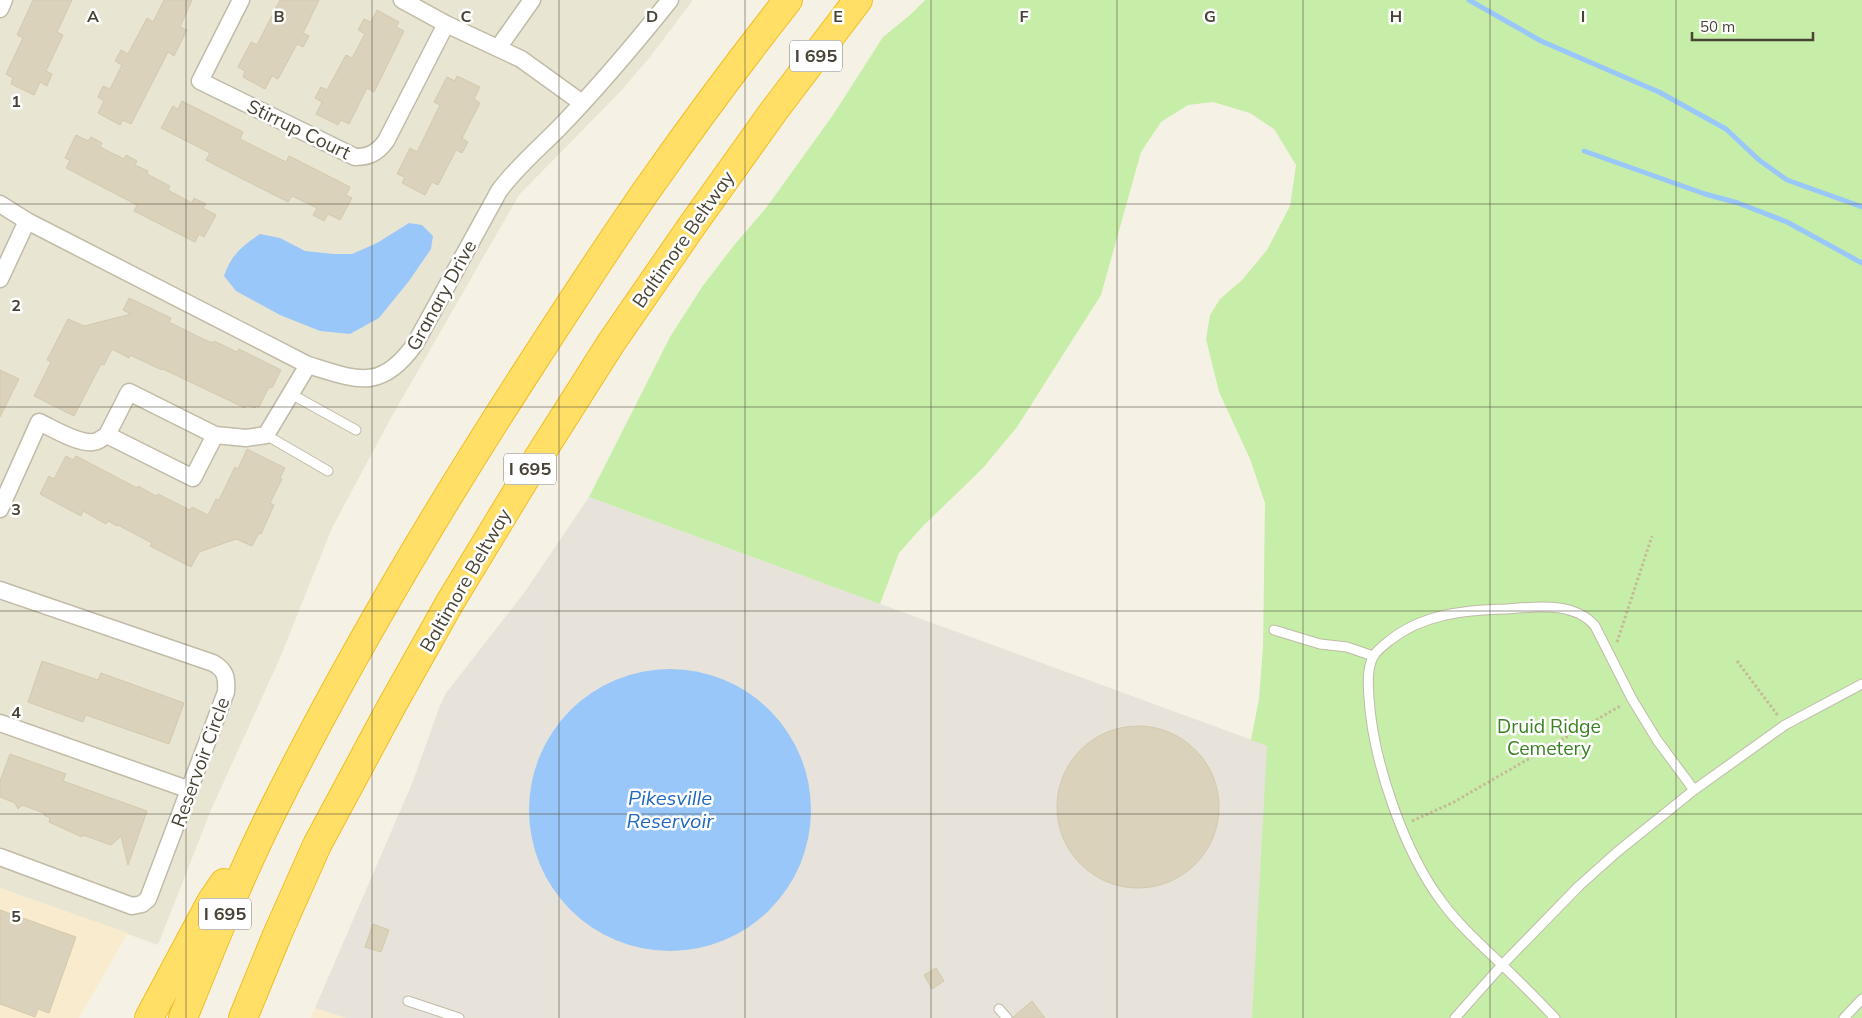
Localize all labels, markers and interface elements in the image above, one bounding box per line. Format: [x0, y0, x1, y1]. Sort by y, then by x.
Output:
text: A [87, 6, 99, 26]
text: B [273, 6, 285, 26]
text: C [461, 6, 472, 26]
text: D [646, 6, 658, 26]
text: E [833, 6, 843, 26]
text: F [1019, 6, 1029, 26]
text: G [1204, 6, 1216, 26]
text: H [1390, 6, 1402, 26]
text: I [1581, 6, 1585, 26]
scale bar [1692, 10, 1813, 42]
text: 50 m [1700, 17, 1735, 36]
road number: I 695 [790, 40, 842, 72]
text: 1 [11, 91, 21, 111]
street label: Stirrup Court [243, 94, 355, 165]
street label: Baltimore Beltway [627, 166, 739, 312]
street label: Granary Drive [401, 235, 481, 355]
text: 2 [11, 295, 21, 315]
road number: I 695 [504, 454, 556, 484]
text: 3 [11, 499, 21, 519]
street label: Baltimore Beltway [414, 504, 516, 656]
street label: Reservoir Circle [165, 694, 235, 830]
text: 4 [11, 702, 21, 722]
park label: Druid Ridge Cemetery [1497, 714, 1601, 760]
water label: Pikesville Reservoir [626, 785, 714, 833]
road number: I 695 [199, 899, 251, 930]
text: 5 [11, 906, 21, 926]

